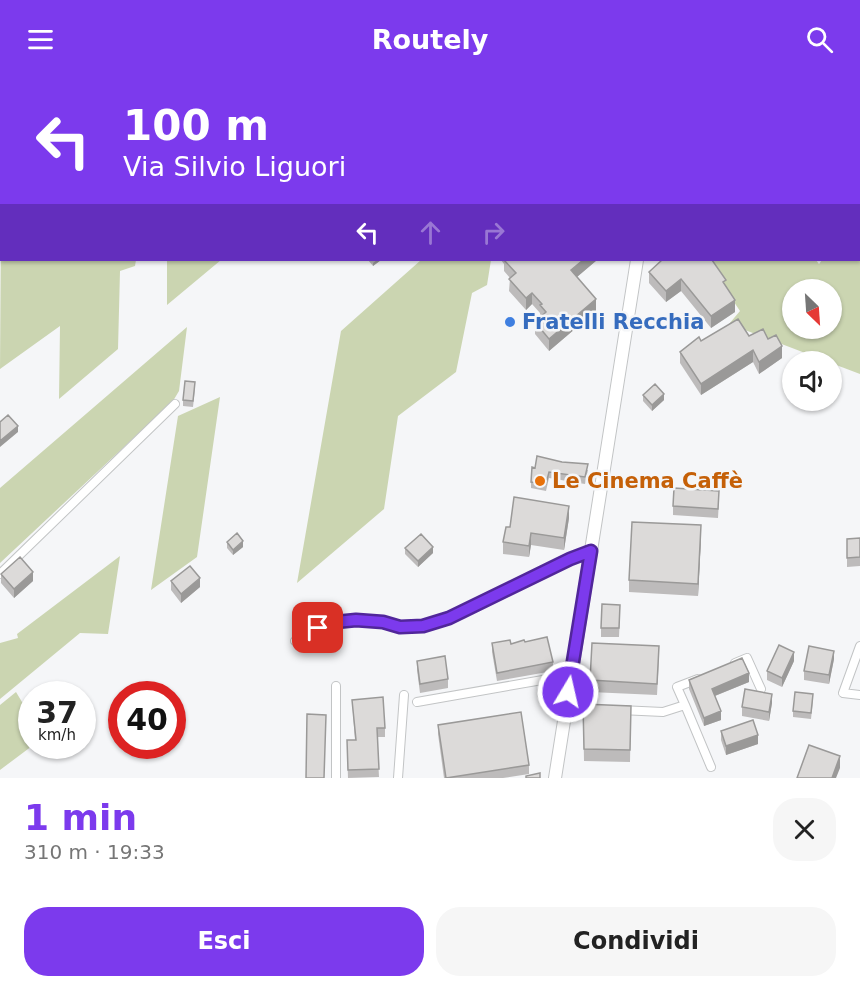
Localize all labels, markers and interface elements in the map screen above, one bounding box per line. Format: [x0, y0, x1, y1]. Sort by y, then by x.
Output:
icon: menu [24, 23, 57, 56]
icon: search [803, 23, 836, 56]
text: Routely [372, 24, 488, 55]
text: 100 m [123, 101, 269, 150]
icon: left [24, 102, 102, 180]
text: Via Silvio Liguori [123, 151, 346, 182]
icon: left [351, 216, 384, 249]
icon: ahead [414, 216, 447, 249]
icon: right [477, 216, 510, 249]
north arrow [782, 279, 842, 339]
map controls [782, 279, 842, 411]
place label: Fratelli Recchia [522, 310, 704, 334]
marker: Fratelli Recchia [503, 315, 517, 329]
button: sound [782, 351, 842, 411]
place label: Le Cinema Caffè [552, 469, 743, 493]
marker: Le Cinema Caffè [533, 474, 547, 488]
pin [292, 602, 343, 653]
icon: arrive [301, 611, 334, 644]
position arrow [536, 660, 600, 724]
speed limit sign: 40 [108, 681, 186, 759]
text: 37 [36, 695, 78, 730]
text: km/h [38, 726, 76, 744]
text: 1 min [24, 797, 137, 838]
button: close [773, 798, 836, 861]
text: 310 m · 19:33 [24, 840, 165, 864]
button: Esci [24, 907, 424, 976]
button: Condividi [436, 907, 836, 976]

